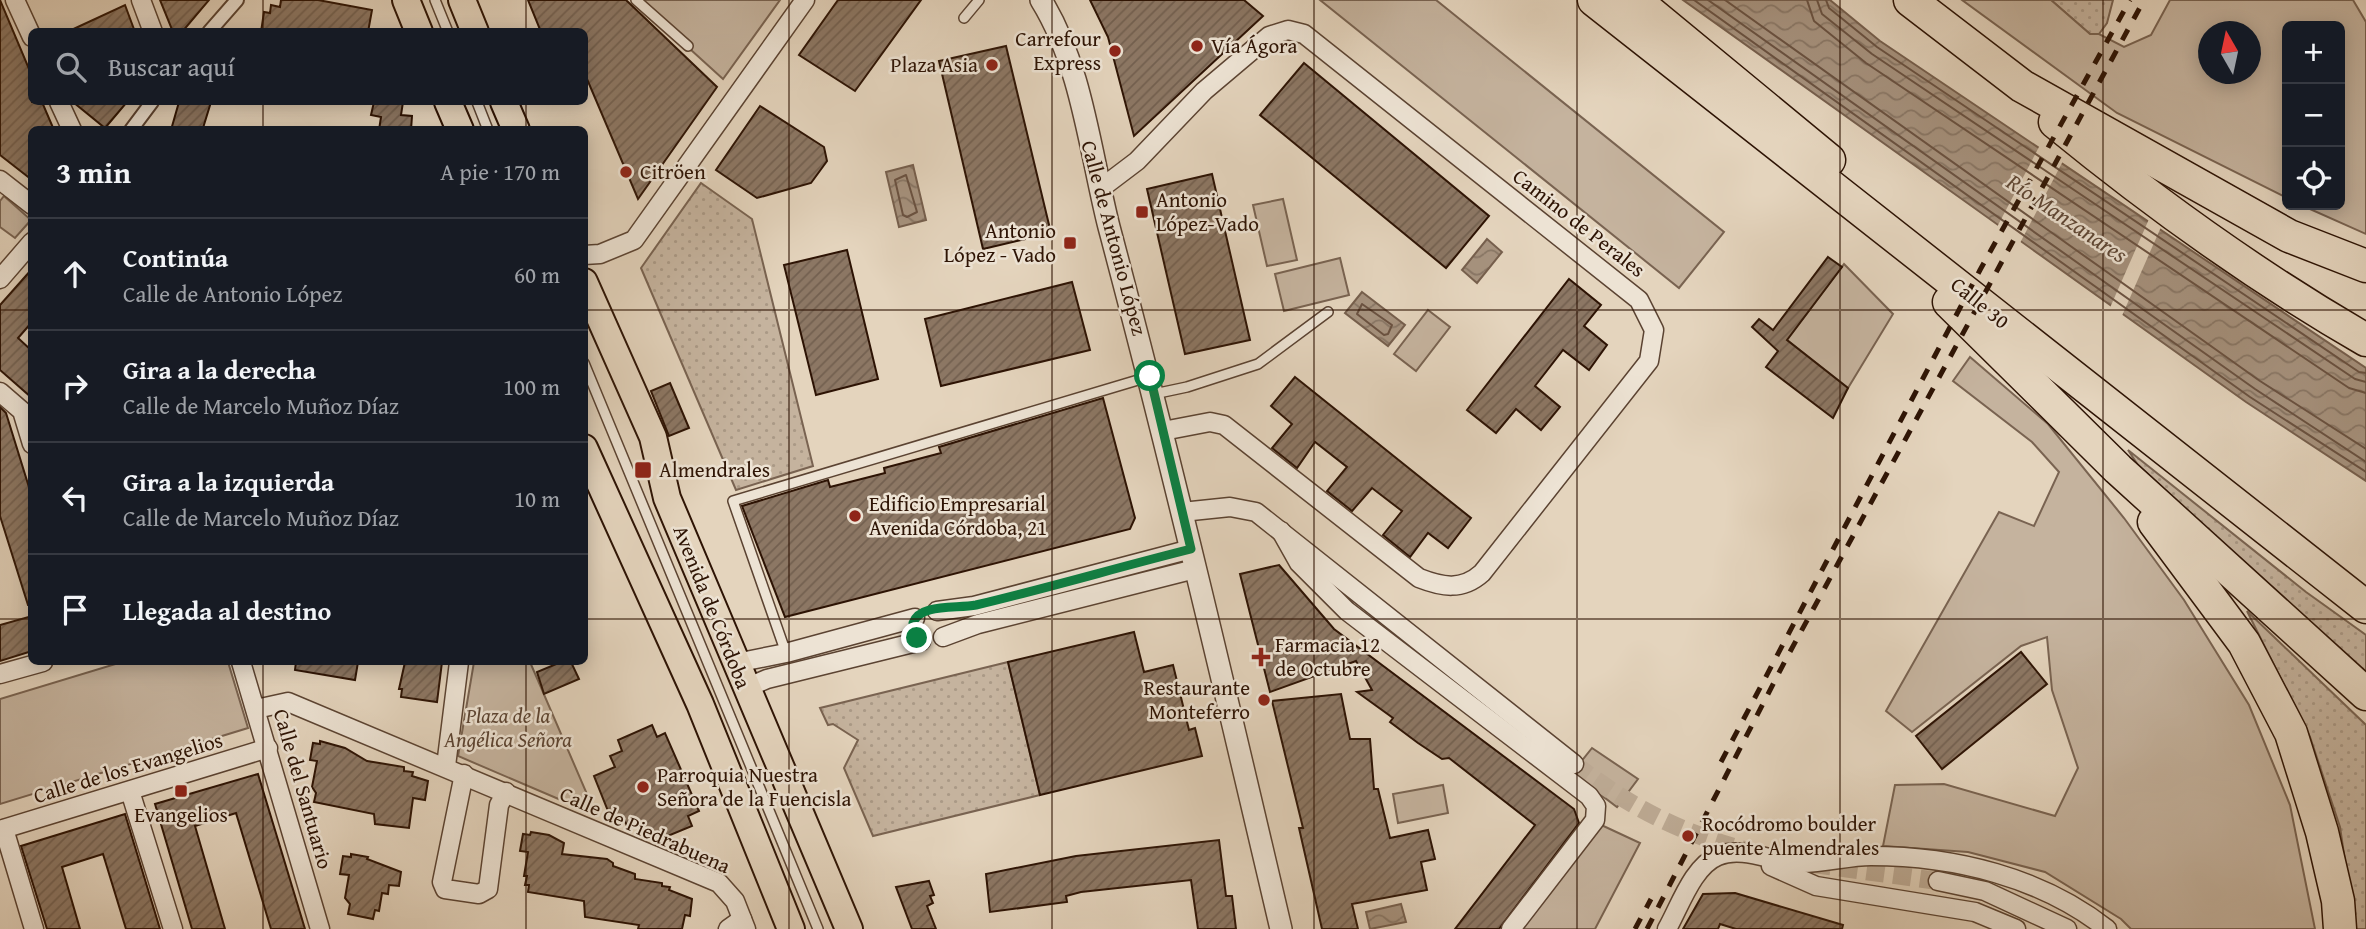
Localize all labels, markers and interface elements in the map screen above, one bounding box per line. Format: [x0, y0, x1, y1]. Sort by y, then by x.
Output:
north arrow [2198, 21, 2261, 84]
map controls [2282, 21, 2345, 210]
button: + [2282, 21, 2345, 84]
place label: Carrefour Express [1015, 23, 1101, 78]
search box [28, 28, 588, 105]
place label: Vía Ágora [1211, 30, 1298, 61]
marker: Vía Ágora [1189, 38, 1205, 54]
marker: Carrefour Express [1107, 43, 1123, 59]
text: Buscar aquí [108, 47, 235, 86]
icon: search [52, 48, 90, 86]
place label: Plaza Asia [890, 49, 978, 80]
marker: Plaza Asia [984, 57, 1000, 73]
button: − [2282, 84, 2345, 147]
street label: Calle de Antonio López [1074, 137, 1155, 339]
button: locate [2282, 147, 2345, 210]
text: 3 min [56, 150, 131, 194]
text: A pie · 170 m [440, 155, 560, 188]
place label: Citröen [640, 156, 706, 187]
street label: Camino de Perales [1506, 161, 1652, 284]
marker: Citröen [618, 164, 634, 180]
water label: Río Manzanares [1999, 164, 2135, 271]
place label: Antonio López-Vado [1156, 184, 1259, 239]
marker: Antonio López-Vado [1134, 204, 1150, 220]
place label: Antonio López - Vado [944, 215, 1056, 270]
marker: Antonio López - Vado [1062, 235, 1078, 251]
text: Continúa [123, 238, 228, 277]
icon: ahead [56, 255, 94, 293]
text: 60 m [514, 258, 560, 291]
street label: Calle 30 [1944, 269, 2016, 336]
text: Calle de Antonio López [123, 277, 342, 310]
text: Gira a la derecha [123, 350, 316, 389]
route start [1134, 360, 1165, 391]
icon: right [56, 367, 94, 405]
text: 100 m [503, 370, 560, 403]
text: Calle de Marcelo Muñoz Díaz [123, 389, 399, 422]
place label: Almendrales [659, 454, 770, 485]
marker: Almendrales [633, 460, 653, 480]
text: Gira a la izquierda [123, 462, 334, 501]
icon: left [56, 479, 94, 517]
text: 10 m [514, 482, 560, 515]
place label: Edificio Empresarial Avenida Córdoba, 21 [869, 488, 1047, 543]
text: Calle de Marcelo Muñoz Díaz [123, 501, 399, 534]
marker: Edificio Empresarial Avenida Córdoba, 21 [847, 508, 863, 524]
street label: Avenida de Córdoba [666, 520, 759, 693]
icon: arrive [56, 591, 94, 629]
text: Llegada al destino [123, 591, 331, 630]
route end [901, 622, 932, 653]
place label: Farmacia 12 de Octubre [1275, 629, 1380, 684]
marker: Farmacia 12 de Octubre [1253, 649, 1269, 665]
place label: Restaurante Monteferro [1144, 672, 1250, 727]
marker: Restaurante Monteferro [1256, 692, 1272, 708]
park label: Plaza de la Angélica Señora [443, 700, 572, 755]
street label: Calle del Santuario [266, 705, 341, 873]
street label: Calle de los Evangelios [29, 724, 226, 811]
place label: Parroquia Nuestra Señora de la Fuencisla [657, 759, 851, 814]
street label: Calle de Piedrabuena [555, 778, 735, 881]
marker: Parroquia Nuestra Señora de la Fuencisla [635, 779, 651, 795]
marker: Evangelios [173, 783, 189, 799]
place label: Evangelios [134, 799, 228, 830]
place label: Rocódromo boulder puente Almendrales [1702, 808, 1879, 863]
marker: Rocódromo boulder puente Almendrales [1680, 828, 1696, 844]

